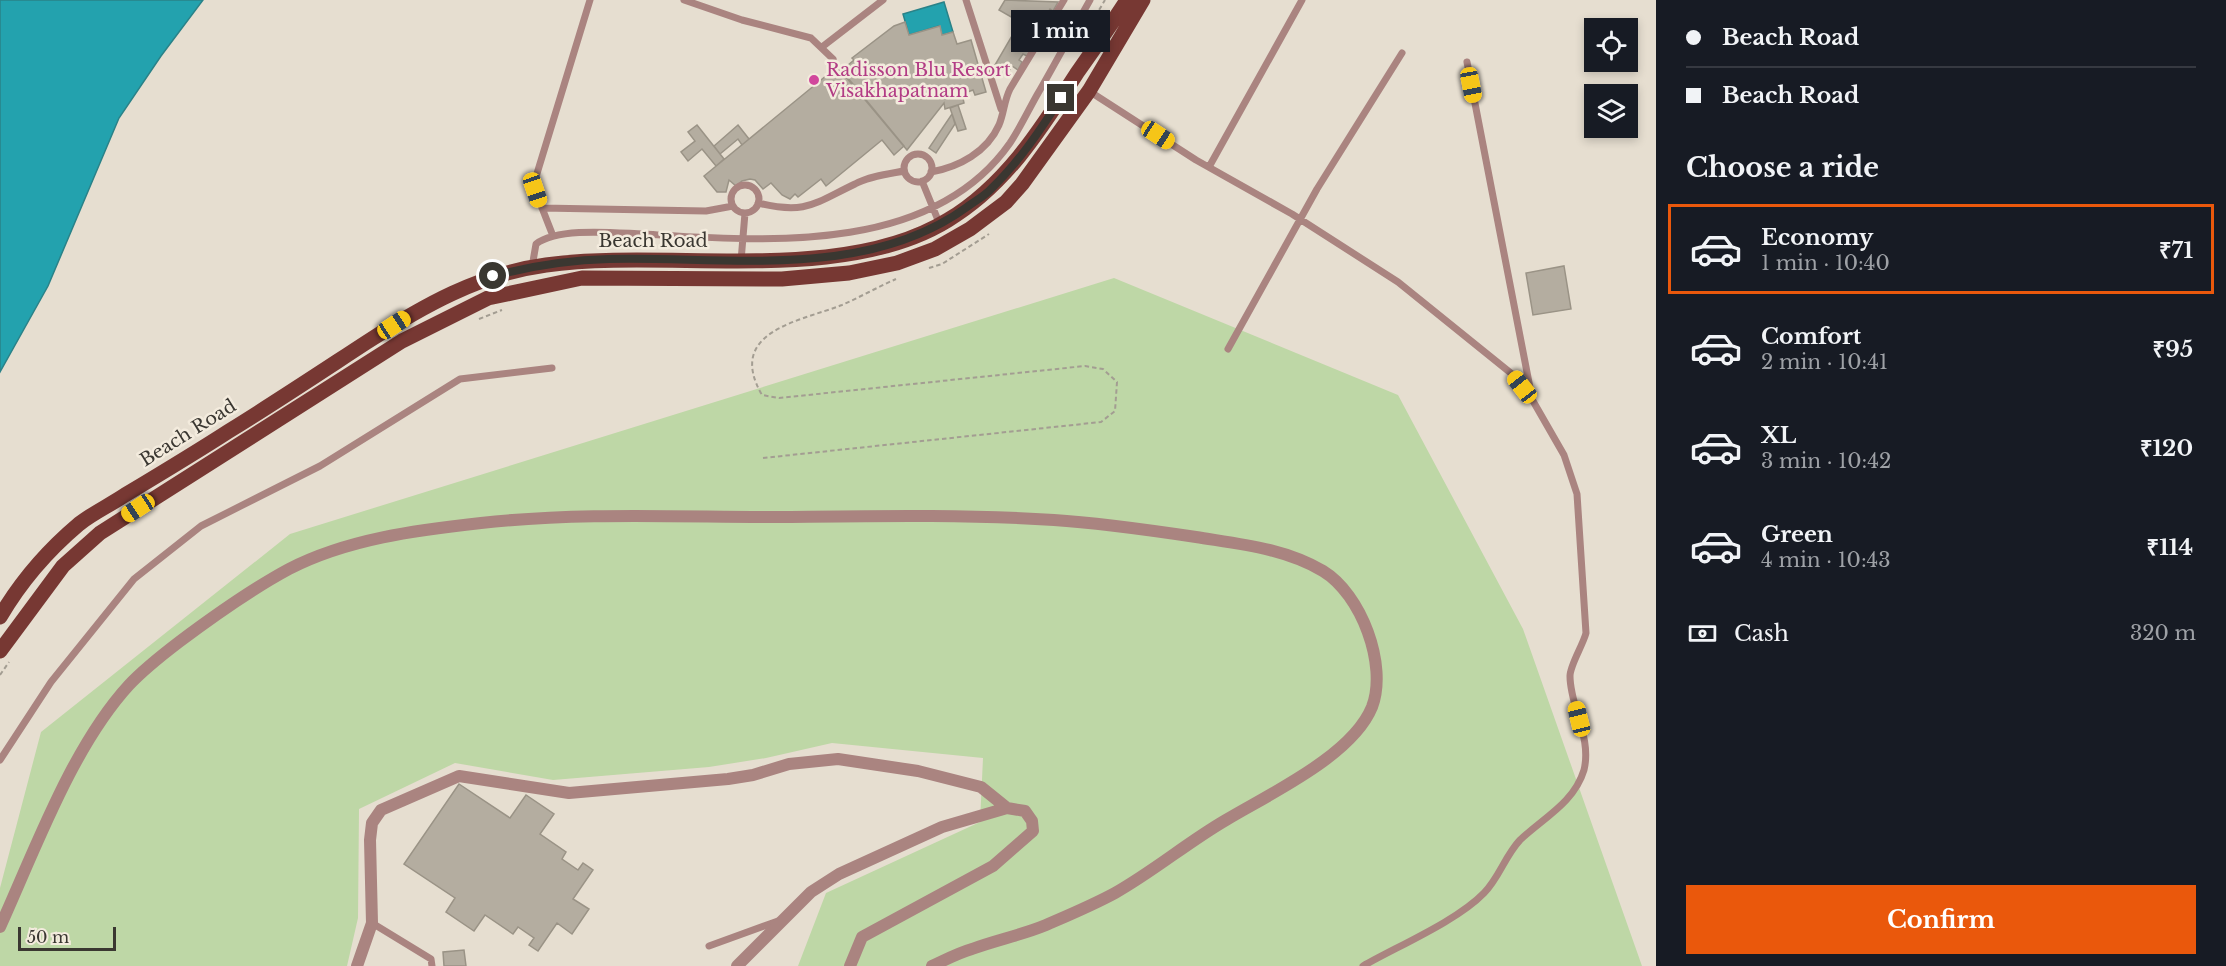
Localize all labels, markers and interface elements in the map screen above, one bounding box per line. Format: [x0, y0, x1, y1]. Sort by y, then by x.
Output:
callout: 1 min [1012, 11, 1110, 53]
map controls [1584, 18, 1638, 138]
button: locate [1584, 18, 1638, 72]
text: 1 min [1032, 19, 1089, 43]
text: Beach Road [1722, 24, 1859, 51]
place label: Radisson Blu Resort Visakhapatnam [825, 59, 1011, 102]
car [1459, 66, 1483, 104]
marker: Radisson Blu Resort Visakhapatnam [807, 73, 821, 87]
text: Beach Road [1722, 82, 1859, 109]
route end [1047, 84, 1074, 111]
button: layers [1584, 84, 1638, 138]
car [1138, 118, 1178, 152]
text: Choose a ride [1686, 151, 1879, 184]
car [521, 170, 549, 210]
icon: car [1689, 222, 1743, 276]
text: Economy [1761, 224, 1873, 251]
street label: Beach Road [598, 230, 708, 252]
text: ₹71 [2159, 237, 2193, 264]
text: 1 min · 10:40 [1761, 251, 1890, 275]
route start [479, 262, 506, 289]
car [374, 308, 414, 342]
icon: car [1689, 321, 1743, 375]
text: Comfort [1761, 323, 1861, 350]
text: ₹95 [2152, 336, 2193, 363]
text: 2 min · 10:41 [1761, 350, 1888, 374]
car [1504, 367, 1540, 407]
street label: Beach Road [136, 395, 240, 471]
icon: car [1689, 420, 1743, 474]
text: XL [1761, 422, 1796, 449]
text: ₹120 [2140, 435, 2193, 462]
text: 3 min · 10:42 [1761, 449, 1891, 473]
car [118, 491, 158, 525]
icon: car [1689, 519, 1743, 573]
text: Green [1761, 521, 1833, 548]
text: ₹114 [2147, 534, 2193, 561]
text: 4 min · 10:43 [1761, 548, 1891, 572]
icon: cash [1686, 617, 1719, 650]
text: Cash [1734, 620, 1789, 647]
text: 320 m [2130, 621, 2196, 645]
car [1566, 699, 1592, 739]
button: Confirm [1686, 885, 2196, 954]
scale bar [18, 924, 116, 952]
text: 50 m [27, 927, 69, 947]

